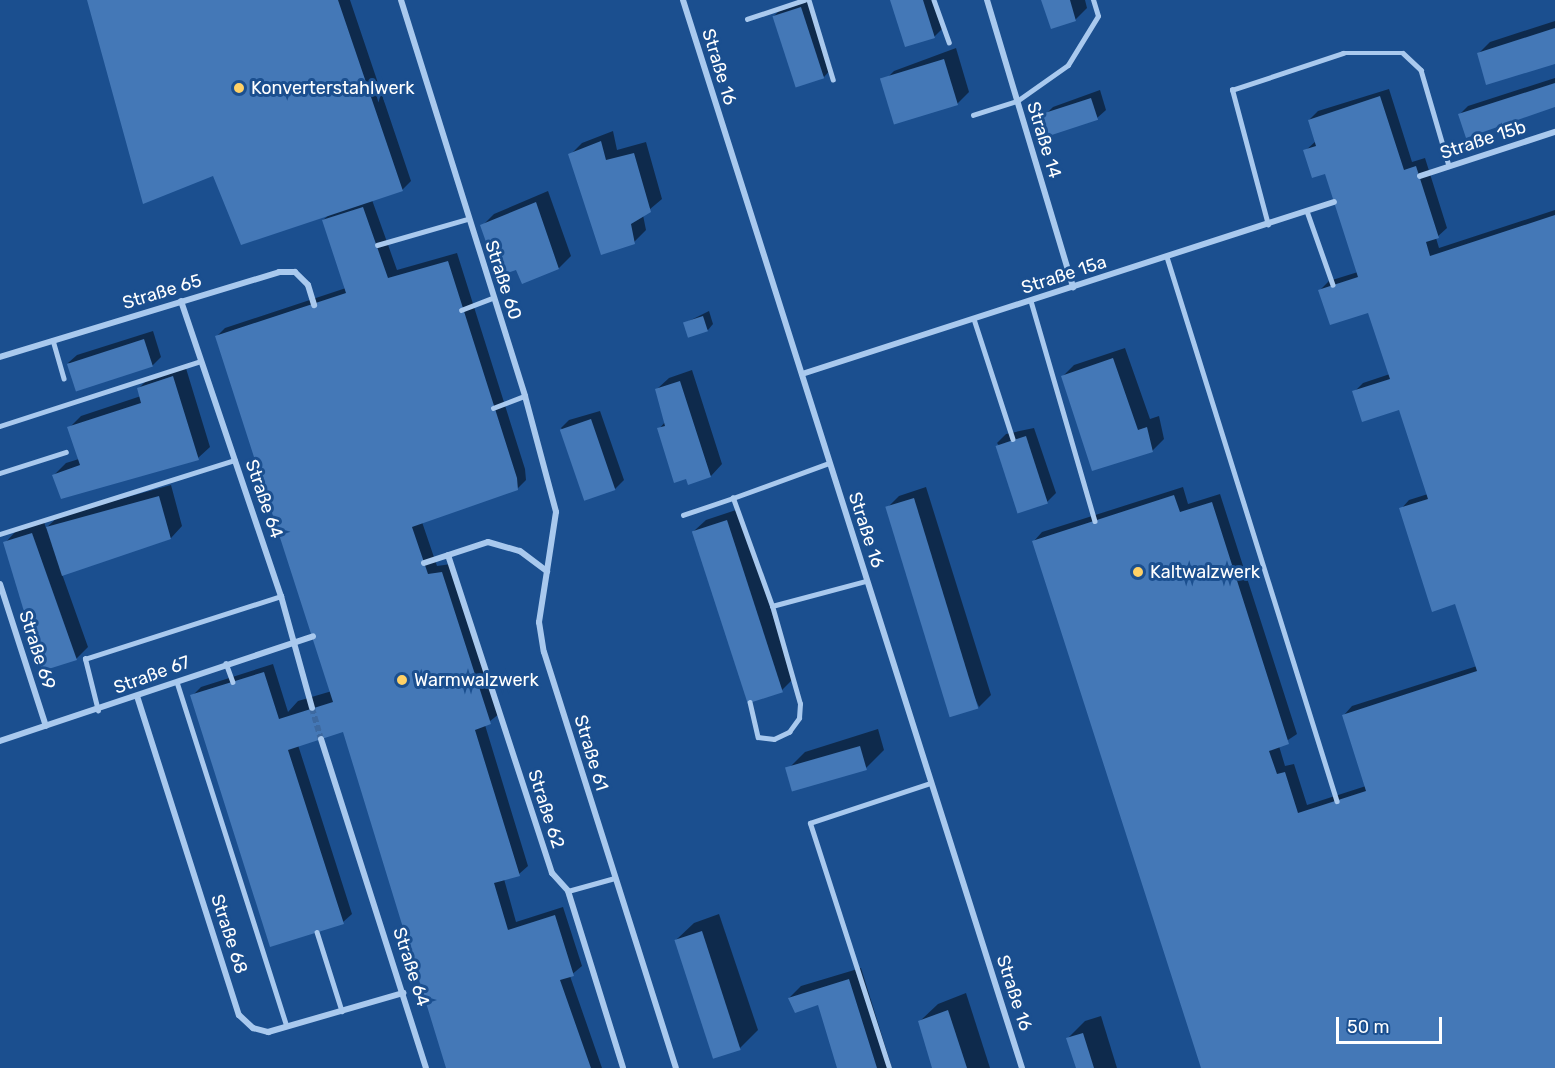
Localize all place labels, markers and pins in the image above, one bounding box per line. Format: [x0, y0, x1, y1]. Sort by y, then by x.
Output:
place label: Konverterstahlwerk [251, 77, 415, 99]
marker: Konverterstahlwerk [232, 81, 246, 95]
place label: Kaltwalzwerk [1150, 561, 1260, 583]
marker: Kaltwalzwerk [1131, 565, 1145, 579]
place label: Warmwalzwerk [414, 669, 539, 691]
marker: Warmwalzwerk [395, 673, 409, 687]

